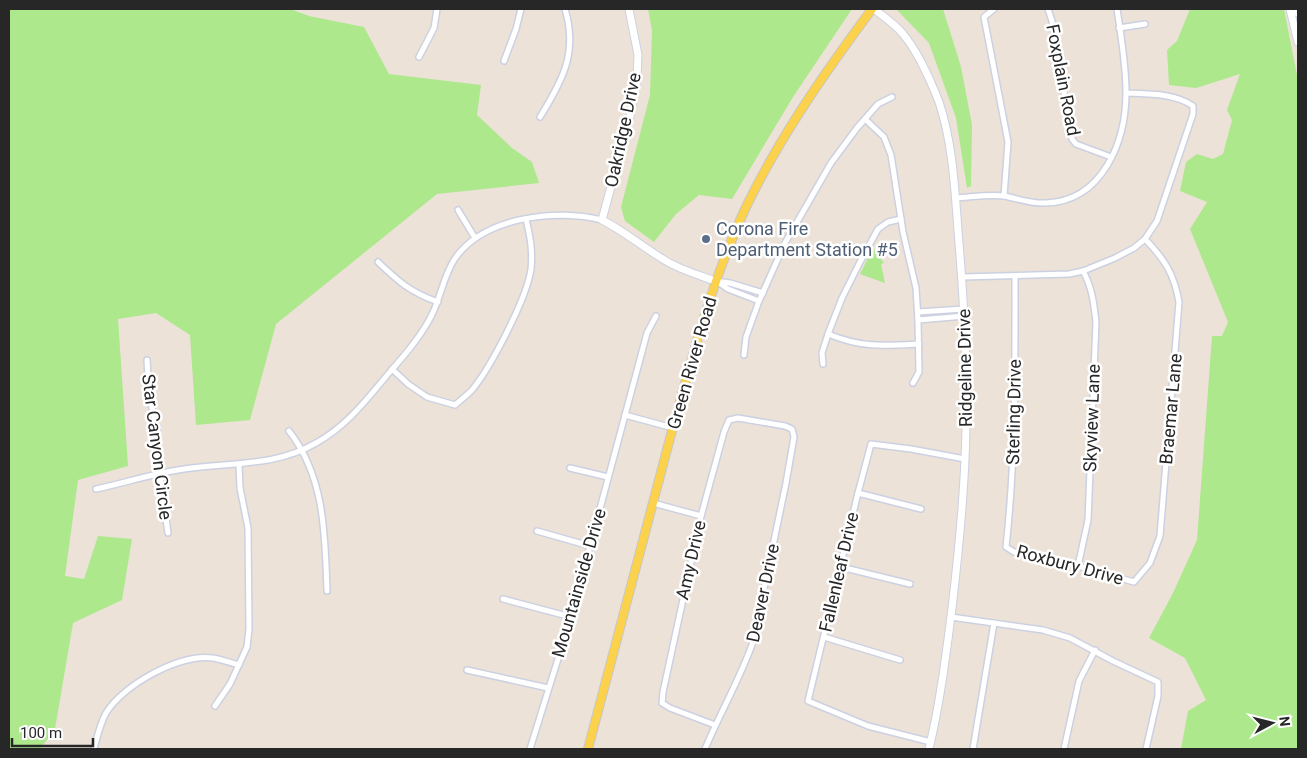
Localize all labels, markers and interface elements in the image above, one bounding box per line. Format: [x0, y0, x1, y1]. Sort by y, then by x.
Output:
street label: Foxplain Road [1042, 22, 1085, 137]
street label: Oakridge Drive [600, 71, 645, 189]
place label: Corona Fire Department Station #5 [716, 218, 898, 260]
marker: Corona Fire Department Station #5 [700, 233, 712, 245]
street label: Green River Road [663, 294, 721, 432]
street label: Ridgeline Drive [953, 309, 976, 427]
street label: Braemar Lane [1155, 353, 1186, 465]
street label: Sterling Drive [1002, 359, 1025, 465]
street label: Skyview Lane [1079, 364, 1104, 472]
street label: Star Canyon Circle [138, 373, 177, 521]
street label: Mountainside Drive [547, 506, 610, 660]
street label: Fallenleaf Drive [814, 510, 863, 634]
street label: Amy Drive [671, 518, 710, 602]
street label: Roxbury Drive [1014, 540, 1126, 589]
street label: Deaver Drive [742, 542, 783, 644]
north arrow [1247, 698, 1297, 748]
scale bar [12, 716, 94, 748]
text: N [1276, 716, 1293, 727]
text: 100 m [20, 724, 62, 742]

